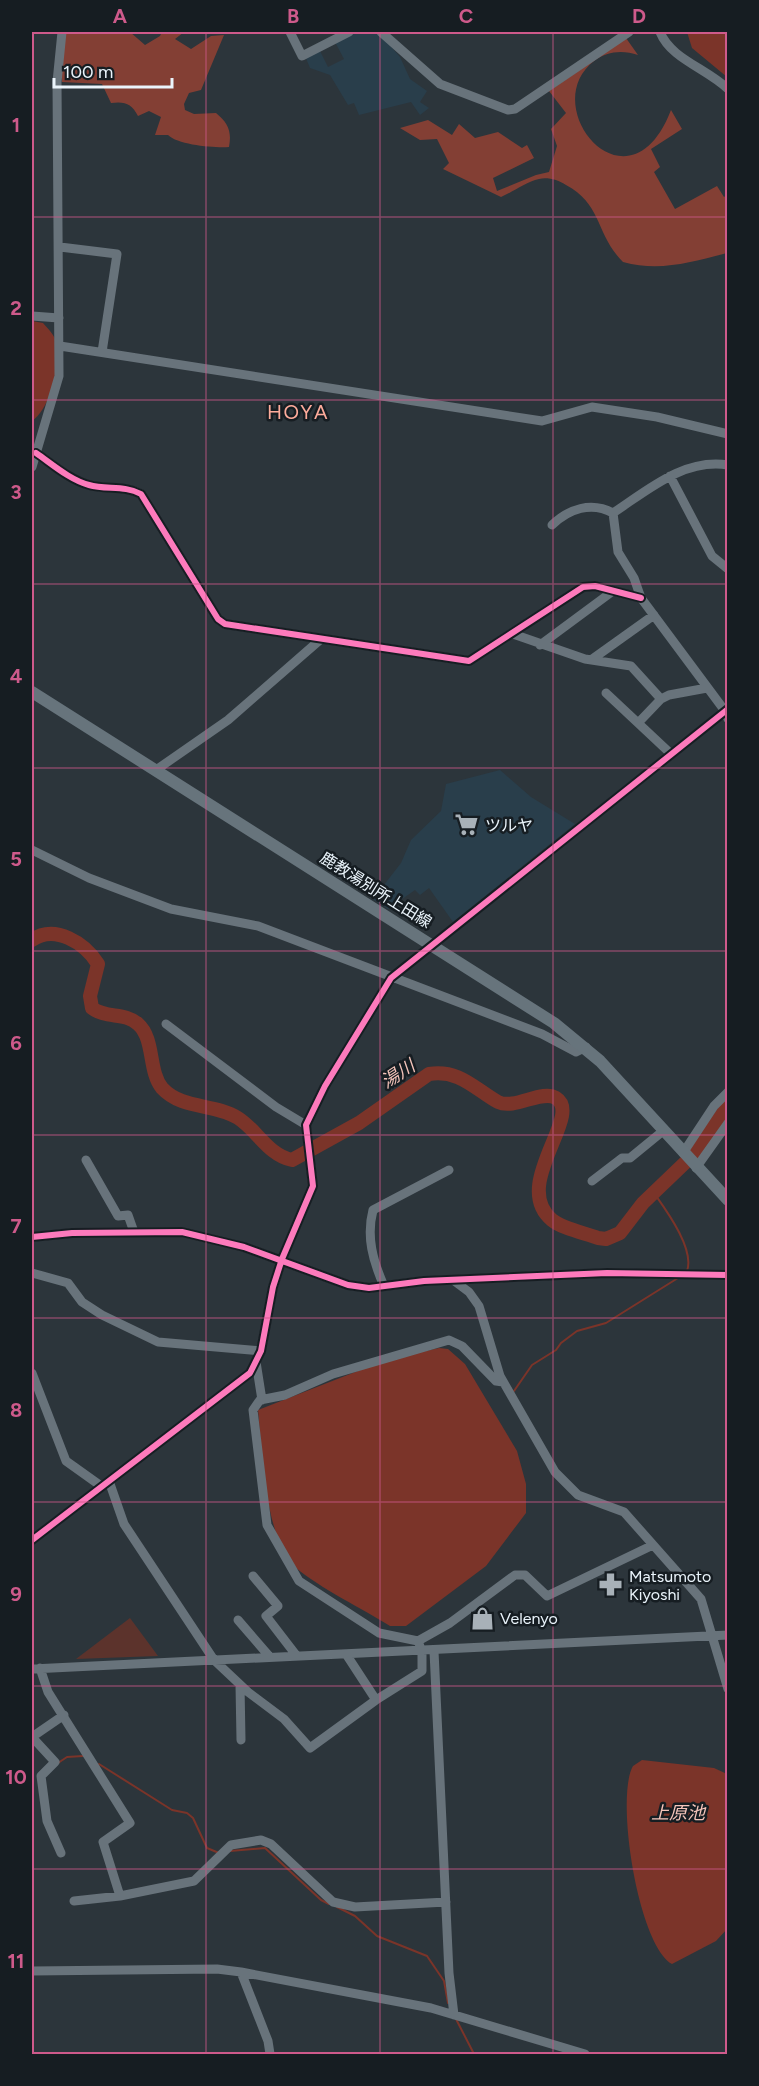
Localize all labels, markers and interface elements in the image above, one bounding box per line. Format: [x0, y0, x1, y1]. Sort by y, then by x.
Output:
text: A [113, 4, 128, 28]
text: B [287, 4, 299, 28]
text: C [459, 4, 473, 28]
text: D [632, 4, 646, 28]
scale bar [54, 51, 172, 89]
text: 100 m [63, 61, 113, 83]
text: 1 [12, 113, 20, 137]
text: 2 [10, 296, 22, 320]
district label: HOYA [267, 400, 329, 424]
text: 3 [10, 480, 22, 504]
text: 4 [10, 664, 23, 688]
supermarket icon: ツルヤ [454, 812, 480, 838]
place label: ツルヤ [485, 816, 533, 835]
text: 5 [10, 847, 22, 871]
street label: 鹿教湯別所上田線 [317, 848, 435, 932]
text: 6 [10, 1031, 22, 1055]
water label: 湯川 [377, 1054, 421, 1093]
text: 7 [10, 1214, 22, 1238]
text: 8 [10, 1398, 22, 1422]
place label: Matsumoto Kiyoshi [629, 1567, 711, 1604]
pharmacy icon: Matsumoto Kiyoshi [598, 1572, 624, 1598]
text: 9 [10, 1582, 22, 1606]
shop icon: Velenyo [469, 1605, 495, 1631]
place label: Velenyo [500, 1609, 558, 1628]
text: 10 [5, 1765, 27, 1789]
water label: 上原池 [651, 1802, 707, 1824]
text: 11 [8, 1949, 24, 1973]

